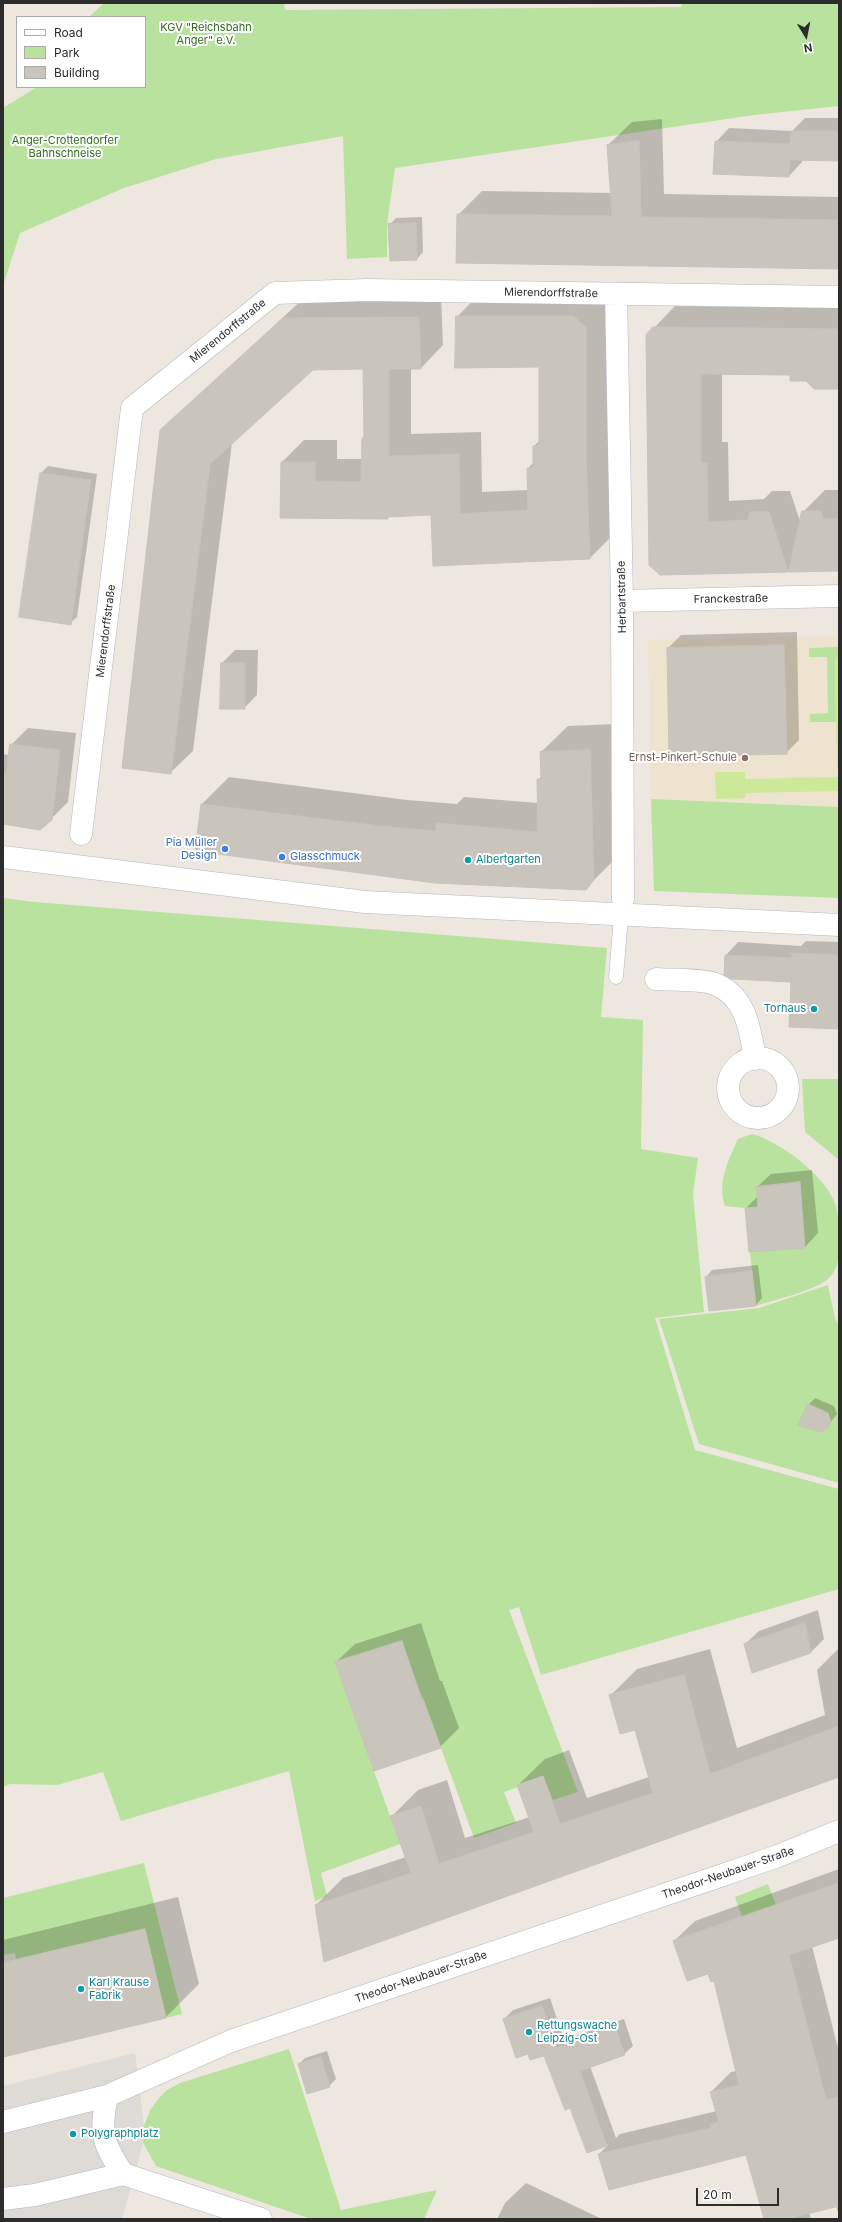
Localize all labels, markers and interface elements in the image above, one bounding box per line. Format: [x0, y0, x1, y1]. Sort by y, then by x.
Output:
legend [16, 16, 146, 88]
north arrow [786, 16, 826, 56]
park label: KGV "Reichsbahn Anger" e.V. [160, 21, 252, 47]
text: Road [54, 25, 83, 40]
text: N [803, 40, 813, 55]
text: Park [54, 45, 80, 60]
text: Building [54, 65, 99, 80]
park label: Anger-Crottendorfer Bahnschneise [12, 134, 118, 160]
street label: Mierendorffstraße [504, 286, 598, 300]
street label: Mierendorffstraße [187, 296, 269, 366]
street label: Herbartstraße [615, 561, 629, 633]
street label: Mierendorffstraße [94, 584, 118, 678]
street label: Franckestraße [694, 592, 768, 606]
place label: Ernst-Pinkert-Schule [629, 751, 737, 765]
marker: Ernst-Pinkert-Schule [740, 753, 750, 763]
place label: Pia Müller Design [166, 836, 217, 862]
marker: Pia Müller Design [220, 844, 230, 854]
place label: Glasschmuck [290, 850, 360, 864]
marker: Glasschmuck [277, 852, 287, 862]
place label: Albertgarten [476, 853, 541, 867]
marker: Albertgarten [463, 855, 473, 865]
place label: Torhaus [764, 1002, 806, 1016]
marker: Torhaus [809, 1004, 819, 1014]
street label: Theodor-Neubauer-Straße [660, 1844, 796, 1902]
street label: Theodor-Neubauer-Straße [353, 1948, 489, 2006]
place label: Karl Krause Fabrik [89, 1976, 149, 2002]
marker: Karl Krause Fabrik [76, 1984, 86, 1994]
place label: Rettungswache Leipzig-Ost [537, 2019, 617, 2045]
marker: Rettungswache Leipzig-Ost [524, 2027, 534, 2037]
place label: Polygraphplatz [81, 2127, 159, 2141]
marker: Polygraphplatz [68, 2129, 78, 2139]
scale bar [698, 2180, 781, 2206]
text: 20 m [703, 2187, 732, 2202]

